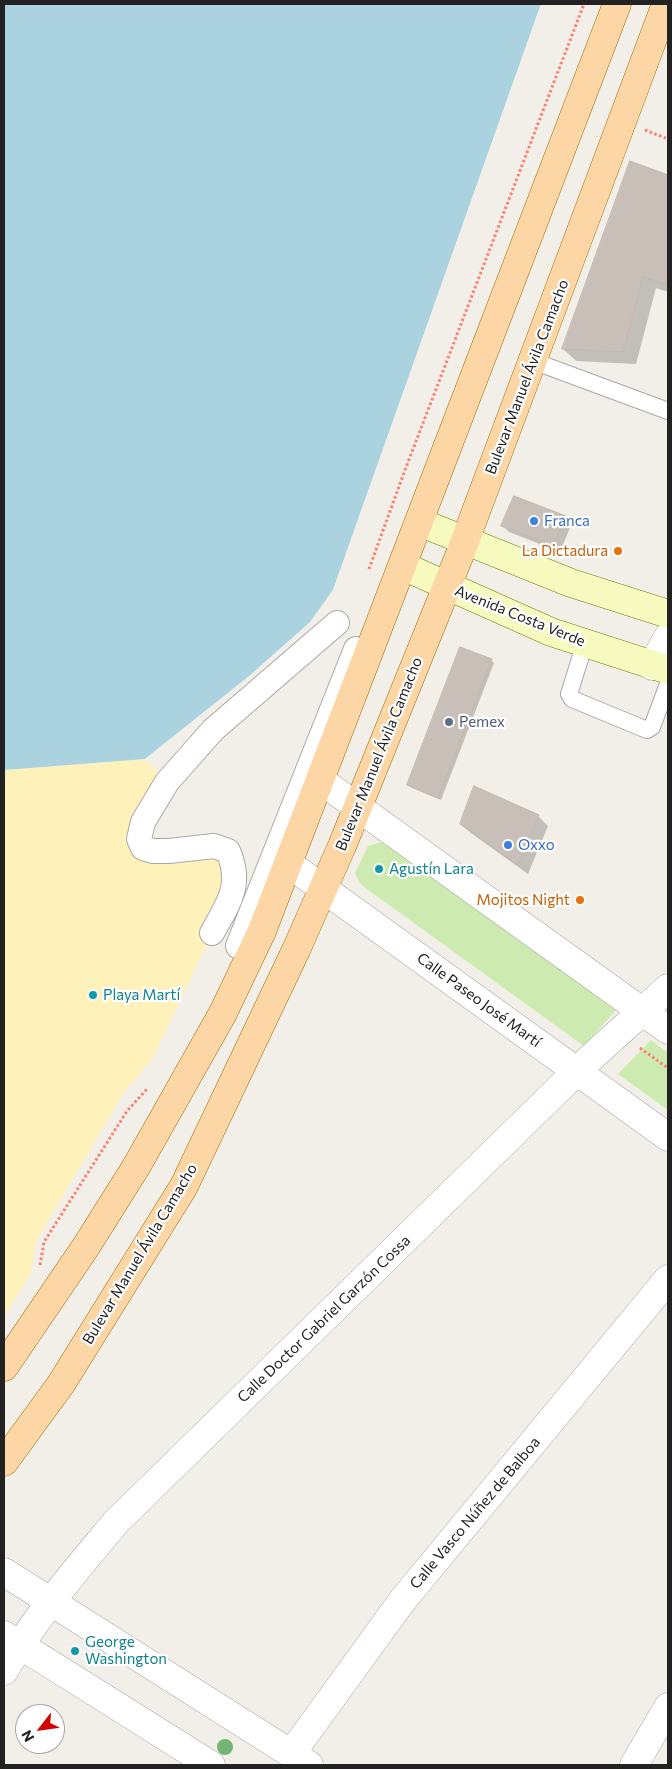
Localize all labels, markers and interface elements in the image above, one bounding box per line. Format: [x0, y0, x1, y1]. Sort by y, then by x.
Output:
street label: Bulevar Manuel Ávila Camacho [481, 277, 573, 477]
place label: Franca [544, 512, 590, 530]
marker: Franca [528, 515, 540, 527]
place label: La Dictadura [522, 542, 608, 560]
marker: La Dictadura [612, 545, 624, 557]
street label: Avenida Costa Verde [452, 582, 588, 650]
street label: Bulevar Manuel Ávila Camacho [332, 655, 426, 853]
place label: Pemex [459, 713, 505, 731]
marker: Pemex [443, 716, 455, 728]
place label: Oxxo [518, 836, 555, 854]
marker: Oxxo [502, 839, 514, 851]
place label: Agustín Lara [389, 860, 474, 878]
marker: Agustín Lara [373, 863, 385, 875]
place label: Mojitos Night [476, 891, 570, 909]
marker: Mojitos Night [574, 894, 586, 906]
street label: Calle Paseo José Martí [413, 949, 545, 1051]
place label: Playa Martí [103, 986, 180, 1004]
marker: Playa Martí [87, 989, 99, 1001]
street label: Bulevar Manuel Ávila Camacho [79, 1160, 201, 1348]
street label: Calle Doctor Gabriel Garzón Cossa [234, 1232, 414, 1406]
street label: Calle Vasco Núñez de Balboa [406, 1433, 544, 1593]
place label: George Washington [85, 1633, 167, 1668]
marker: George Washington [69, 1645, 81, 1657]
north arrow [15, 1704, 65, 1754]
text: N [17, 1727, 37, 1745]

